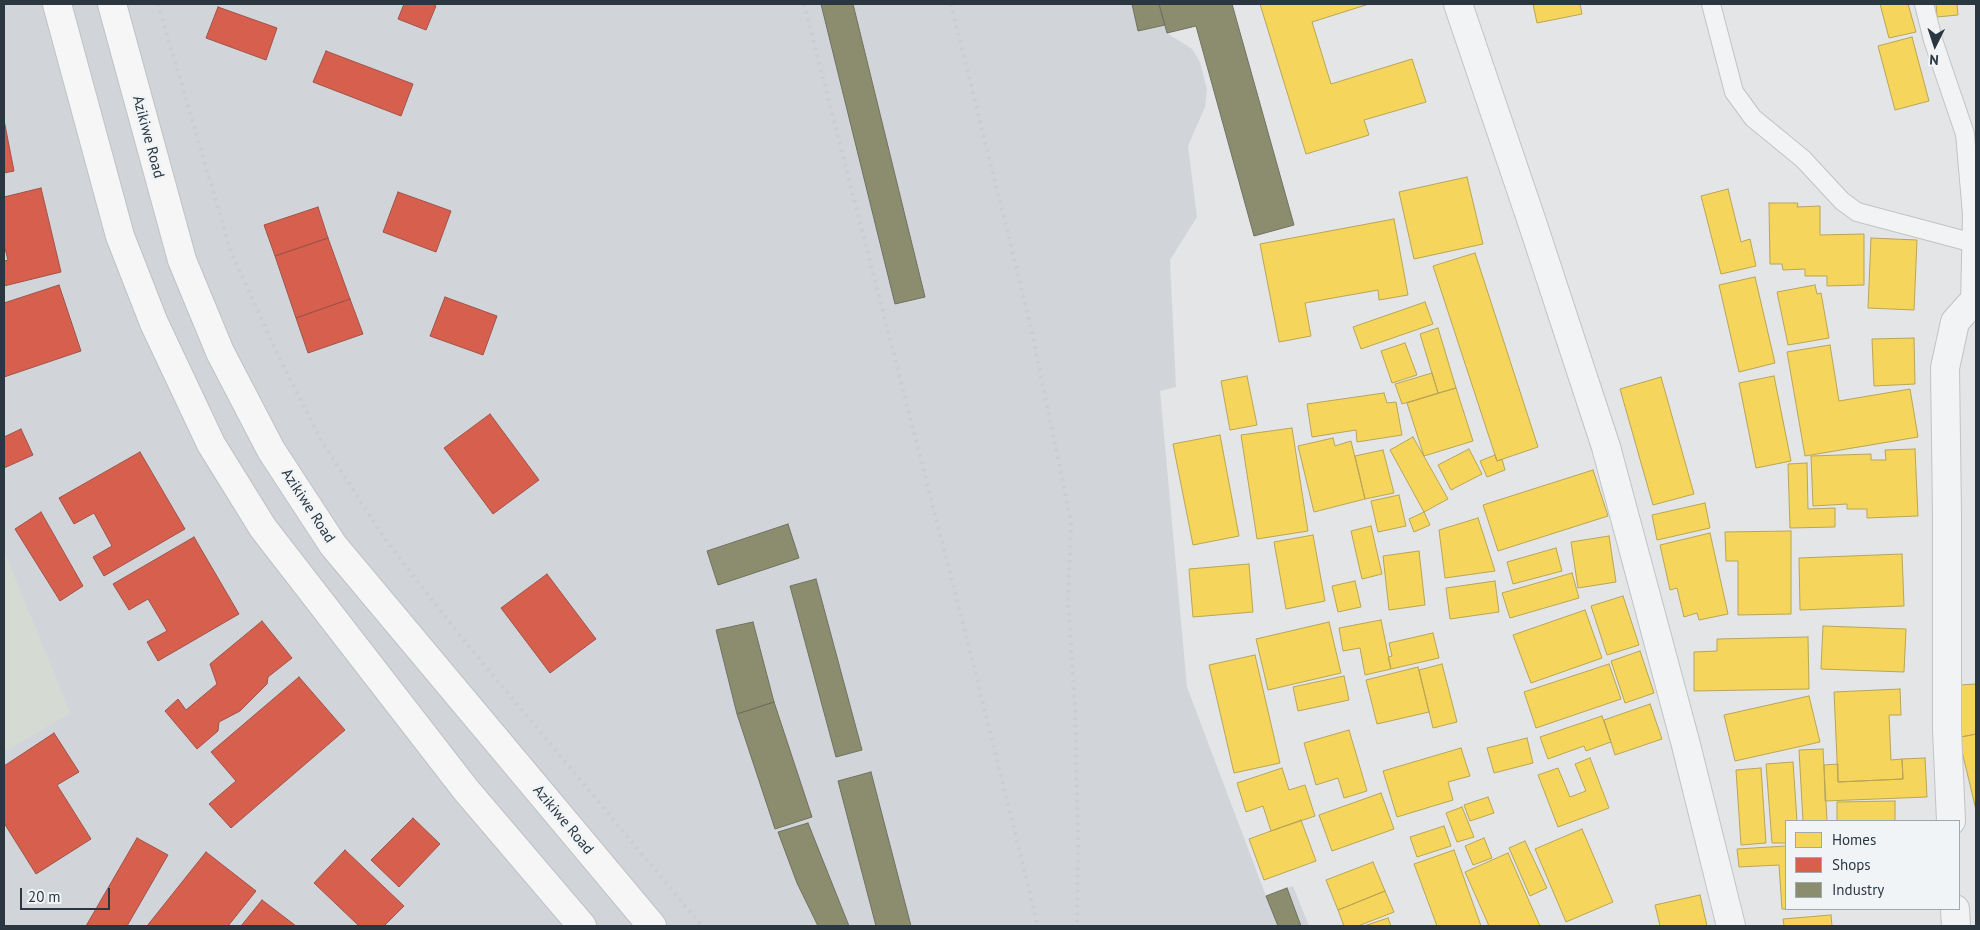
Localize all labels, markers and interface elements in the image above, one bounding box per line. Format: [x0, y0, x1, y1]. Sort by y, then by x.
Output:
north arrow [1910, 20, 1960, 70]
text: N [1929, 51, 1939, 69]
street label: Azikiwe Road [128, 94, 168, 180]
street label: Azikiwe Road [277, 466, 339, 546]
street label: Azikiwe Road [529, 782, 597, 858]
legend [1785, 820, 1960, 910]
text: Homes [1832, 830, 1876, 849]
text: Shops [1832, 855, 1871, 874]
scale bar [22, 878, 112, 910]
text: Industry [1832, 880, 1884, 899]
text: 20 m [28, 887, 61, 906]

